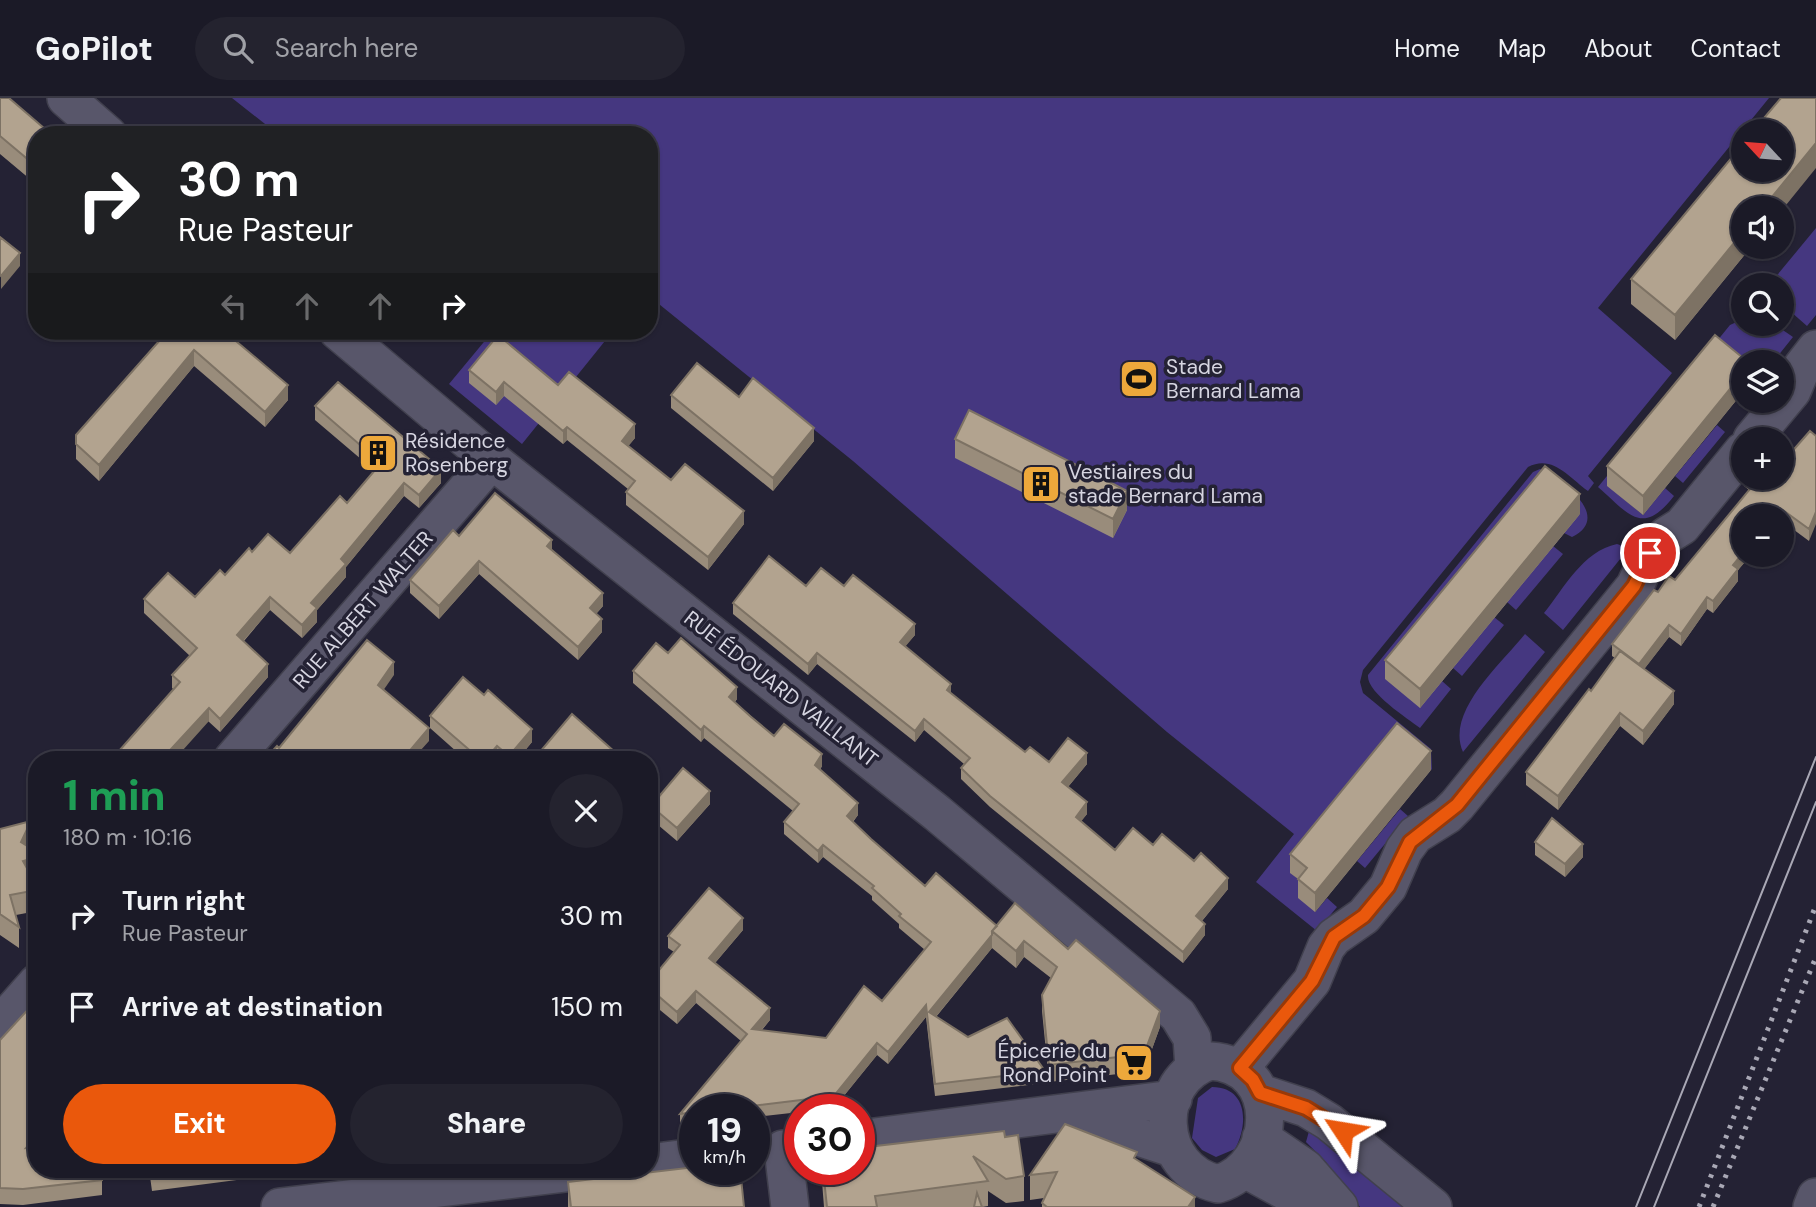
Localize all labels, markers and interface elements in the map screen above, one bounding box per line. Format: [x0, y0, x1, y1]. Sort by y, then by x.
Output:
search box [195, 17, 685, 80]
text: GoPilot [35, 27, 153, 70]
icon: search [219, 29, 257, 67]
text: Search here [275, 31, 418, 65]
text: Home [1394, 33, 1460, 64]
text: Map [1498, 33, 1546, 64]
text: About [1584, 33, 1653, 64]
text: Contact [1691, 33, 1781, 64]
north arrow [1731, 119, 1794, 182]
map controls [1731, 119, 1794, 567]
text: 30 m [178, 147, 300, 211]
icon: right [63, 154, 154, 245]
button: sound [1731, 196, 1794, 259]
text: Rue Pasteur [178, 209, 353, 251]
button: search [1731, 273, 1794, 336]
icon: left [215, 287, 253, 325]
icon: ahead [288, 287, 326, 325]
icon: ahead [361, 287, 399, 325]
icon: right [434, 287, 472, 325]
button: layers [1731, 350, 1794, 413]
place label: Stade Bernard Lama [1166, 353, 1301, 405]
sports icon: Stade Bernard Lama [1118, 358, 1160, 400]
place label: Résidence Rosenberg [405, 427, 508, 479]
button: + [1731, 427, 1794, 490]
building icon: Résidence Rosenberg [357, 432, 399, 474]
place label: Vestiaires du stade Bernard Lama [1068, 458, 1263, 510]
building icon: Vestiaires du stade Bernard Lama [1020, 463, 1062, 505]
button: − [1731, 504, 1794, 567]
pin [1620, 523, 1680, 583]
street label: RUE ALBERT WALTER [287, 525, 439, 695]
icon: arrive [1631, 534, 1669, 572]
street label: RUE ÉDOUARD VAILLANT [678, 604, 884, 774]
text: 1 min [63, 768, 166, 823]
button: close [549, 774, 623, 848]
text: 180 m · 10:16 [63, 822, 192, 852]
text: Turn right [122, 884, 246, 918]
icon: right [63, 897, 101, 935]
text: 30 m [560, 899, 623, 933]
text: Rue Pasteur [122, 918, 248, 948]
icon: arrive [63, 988, 101, 1026]
text: Arrive at destination [122, 990, 383, 1024]
text: 150 m [551, 990, 623, 1024]
place label: Épicerie du Rond Point [997, 1037, 1107, 1089]
supermarket icon: Épicerie du Rond Point [1113, 1042, 1155, 1084]
button: Exit [63, 1084, 336, 1164]
button: Share [350, 1084, 623, 1164]
speed limit sign: 30 [784, 1094, 875, 1185]
position arrow [1306, 1094, 1380, 1168]
text: 19 [707, 1107, 742, 1153]
text: km/h [703, 1145, 746, 1169]

